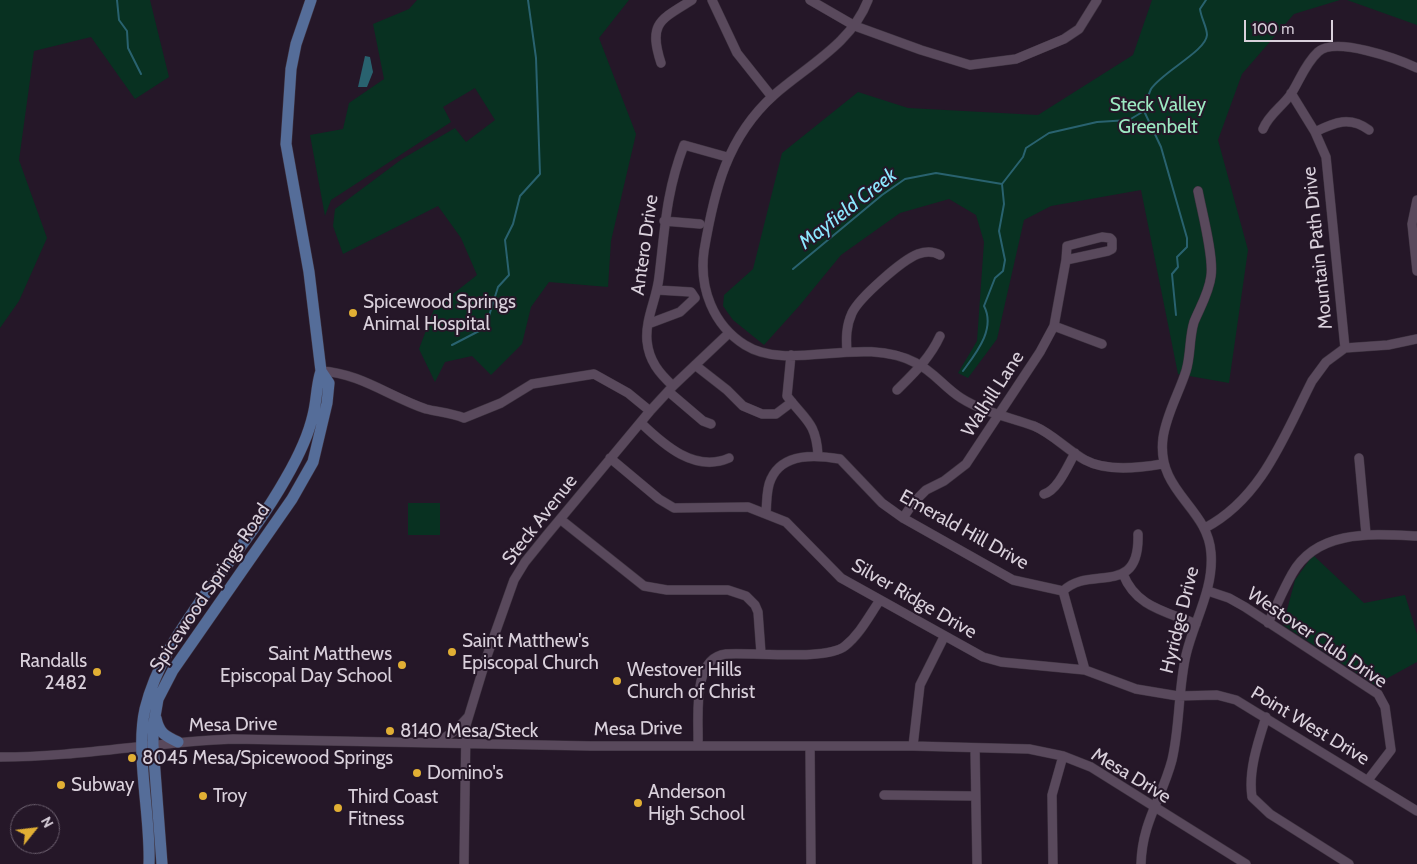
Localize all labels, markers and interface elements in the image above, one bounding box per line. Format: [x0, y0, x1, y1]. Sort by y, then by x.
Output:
scale bar [1247, 10, 1336, 42]
text: 100 m [1252, 20, 1294, 38]
park label: Steck Valley Greenbelt [1110, 94, 1206, 138]
water label: Mayfield Creek [794, 163, 902, 255]
street label: Mountain Path Drive [1298, 165, 1338, 331]
street label: Antero Drive [627, 193, 663, 297]
place label: Spicewood Springs Animal Hospital [363, 291, 516, 335]
marker: Spicewood Springs Animal Hospital [347, 307, 359, 319]
street label: Walhill Lane [957, 347, 1029, 441]
street label: Steck Avenue [498, 470, 582, 570]
street label: Emerald Hill Drive [895, 485, 1033, 575]
street label: Spicewood Springs Road [145, 499, 275, 677]
street label: Silver Ridge Drive [847, 554, 981, 644]
street label: Hyridge Drive [1156, 564, 1204, 676]
street label: Westover Club Drive [1243, 583, 1391, 693]
place label: Saint Matthew's Episcopal Church [462, 630, 599, 674]
place label: Saint Matthews Episcopal Day School [220, 643, 392, 687]
marker: Saint Matthew's Episcopal Church [446, 646, 458, 658]
place label: Randalls 2482 [19, 650, 87, 694]
marker: Saint Matthews Episcopal Day School [396, 659, 408, 671]
place label: Westover Hills Church of Christ [627, 659, 755, 703]
marker: Randalls 2482 [91, 666, 103, 678]
marker: Westover Hills Church of Christ [611, 675, 623, 687]
street label: Point West Drive [1247, 682, 1373, 770]
street label: Mesa Drive [188, 713, 278, 737]
street label: Mesa Drive [593, 717, 683, 741]
place label: 8140 Mesa/Steck [400, 720, 538, 742]
marker: 8140 Mesa/Steck [384, 725, 396, 737]
street label: Mesa Drive [1087, 743, 1175, 809]
place label: 8045 Mesa/Spicewood Springs [142, 747, 393, 769]
marker: 8045 Mesa/Spicewood Springs [126, 752, 138, 764]
place label: Domino's [427, 762, 503, 784]
marker: Domino's [411, 767, 423, 779]
place label: Subway [71, 774, 134, 796]
marker: Subway [55, 779, 67, 791]
place label: Anderson High School [648, 781, 745, 825]
place label: Troy [213, 785, 247, 807]
place label: Third Coast Fitness [348, 786, 438, 830]
marker: Troy [197, 790, 209, 802]
marker: Anderson High School [632, 797, 644, 809]
marker: Third Coast Fitness [332, 802, 344, 814]
north arrow [10, 804, 60, 854]
text: N [37, 814, 58, 831]

